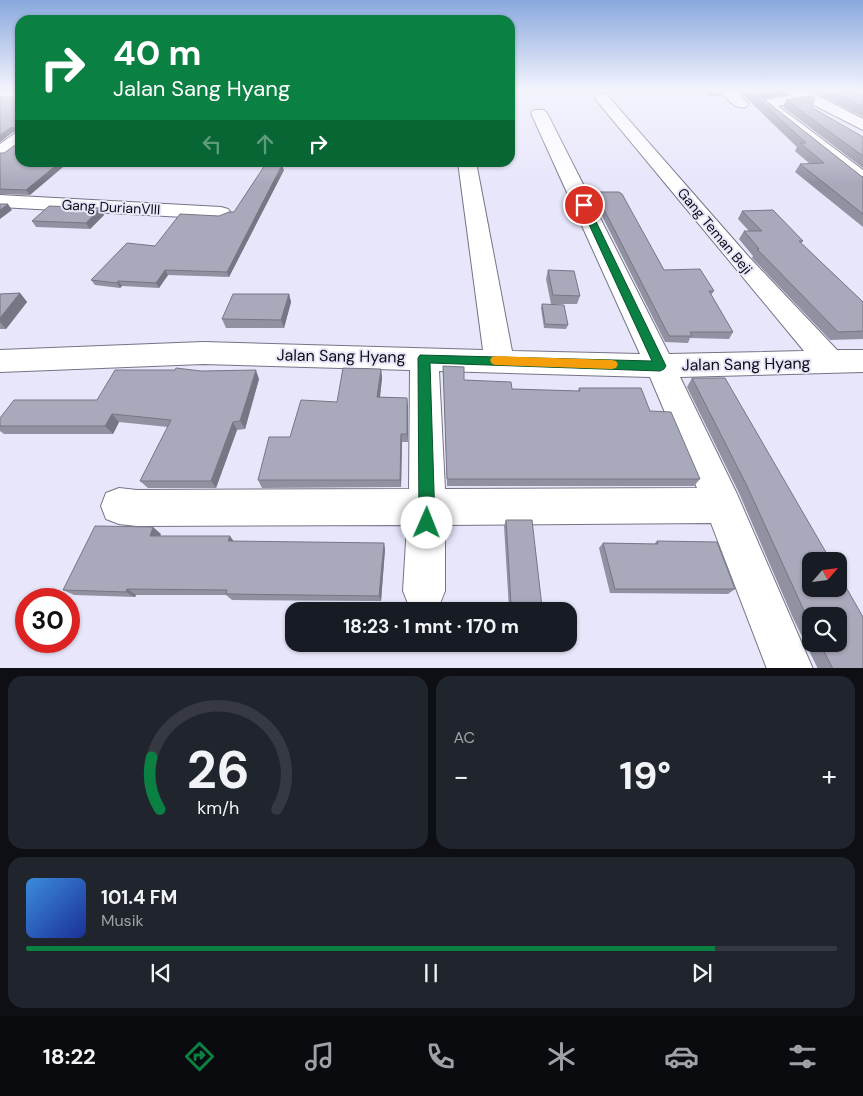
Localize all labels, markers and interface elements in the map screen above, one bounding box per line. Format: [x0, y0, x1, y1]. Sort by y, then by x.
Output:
text: 40 m [113, 30, 202, 76]
icon: right [30, 35, 95, 100]
text: Jalan Sang Hyang [113, 74, 290, 103]
icon: left [198, 130, 226, 158]
icon: ahead [251, 130, 279, 158]
icon: right [304, 130, 332, 158]
pin [563, 184, 605, 226]
street label: Gang Teman Beji [674, 184, 756, 278]
icon: arrive [570, 191, 598, 219]
street label: Gang DurianVIII [61, 195, 161, 219]
street label: Jalan Sang Hyang [276, 344, 406, 368]
street label: Jalan Sang Hyang [681, 352, 811, 376]
position arrow [400, 496, 452, 548]
north arrow [802, 552, 848, 598]
map controls [802, 552, 847, 652]
speed limit sign: 30 [15, 588, 80, 653]
button: search [802, 607, 847, 652]
text: 18:23 · 1 mnt · 170 m [343, 614, 519, 639]
text: AC [454, 727, 475, 748]
text: 26 [186, 736, 249, 804]
text: 19° [619, 751, 671, 801]
text: − [454, 758, 469, 795]
text: + [822, 758, 837, 795]
text: km/h [197, 796, 239, 820]
text: 101.4 FM [101, 885, 177, 910]
text: Musik [101, 910, 144, 931]
icon: previous [147, 959, 175, 987]
icon: pause [417, 959, 445, 987]
icon: next [688, 959, 716, 987]
icon: directions [182, 1039, 217, 1074]
icon: music [302, 1039, 337, 1074]
icon: phone [423, 1039, 458, 1074]
icon: climate [544, 1039, 579, 1074]
icon: car [664, 1039, 699, 1074]
icon: filters [785, 1039, 820, 1074]
text: 18:22 [43, 1042, 96, 1071]

